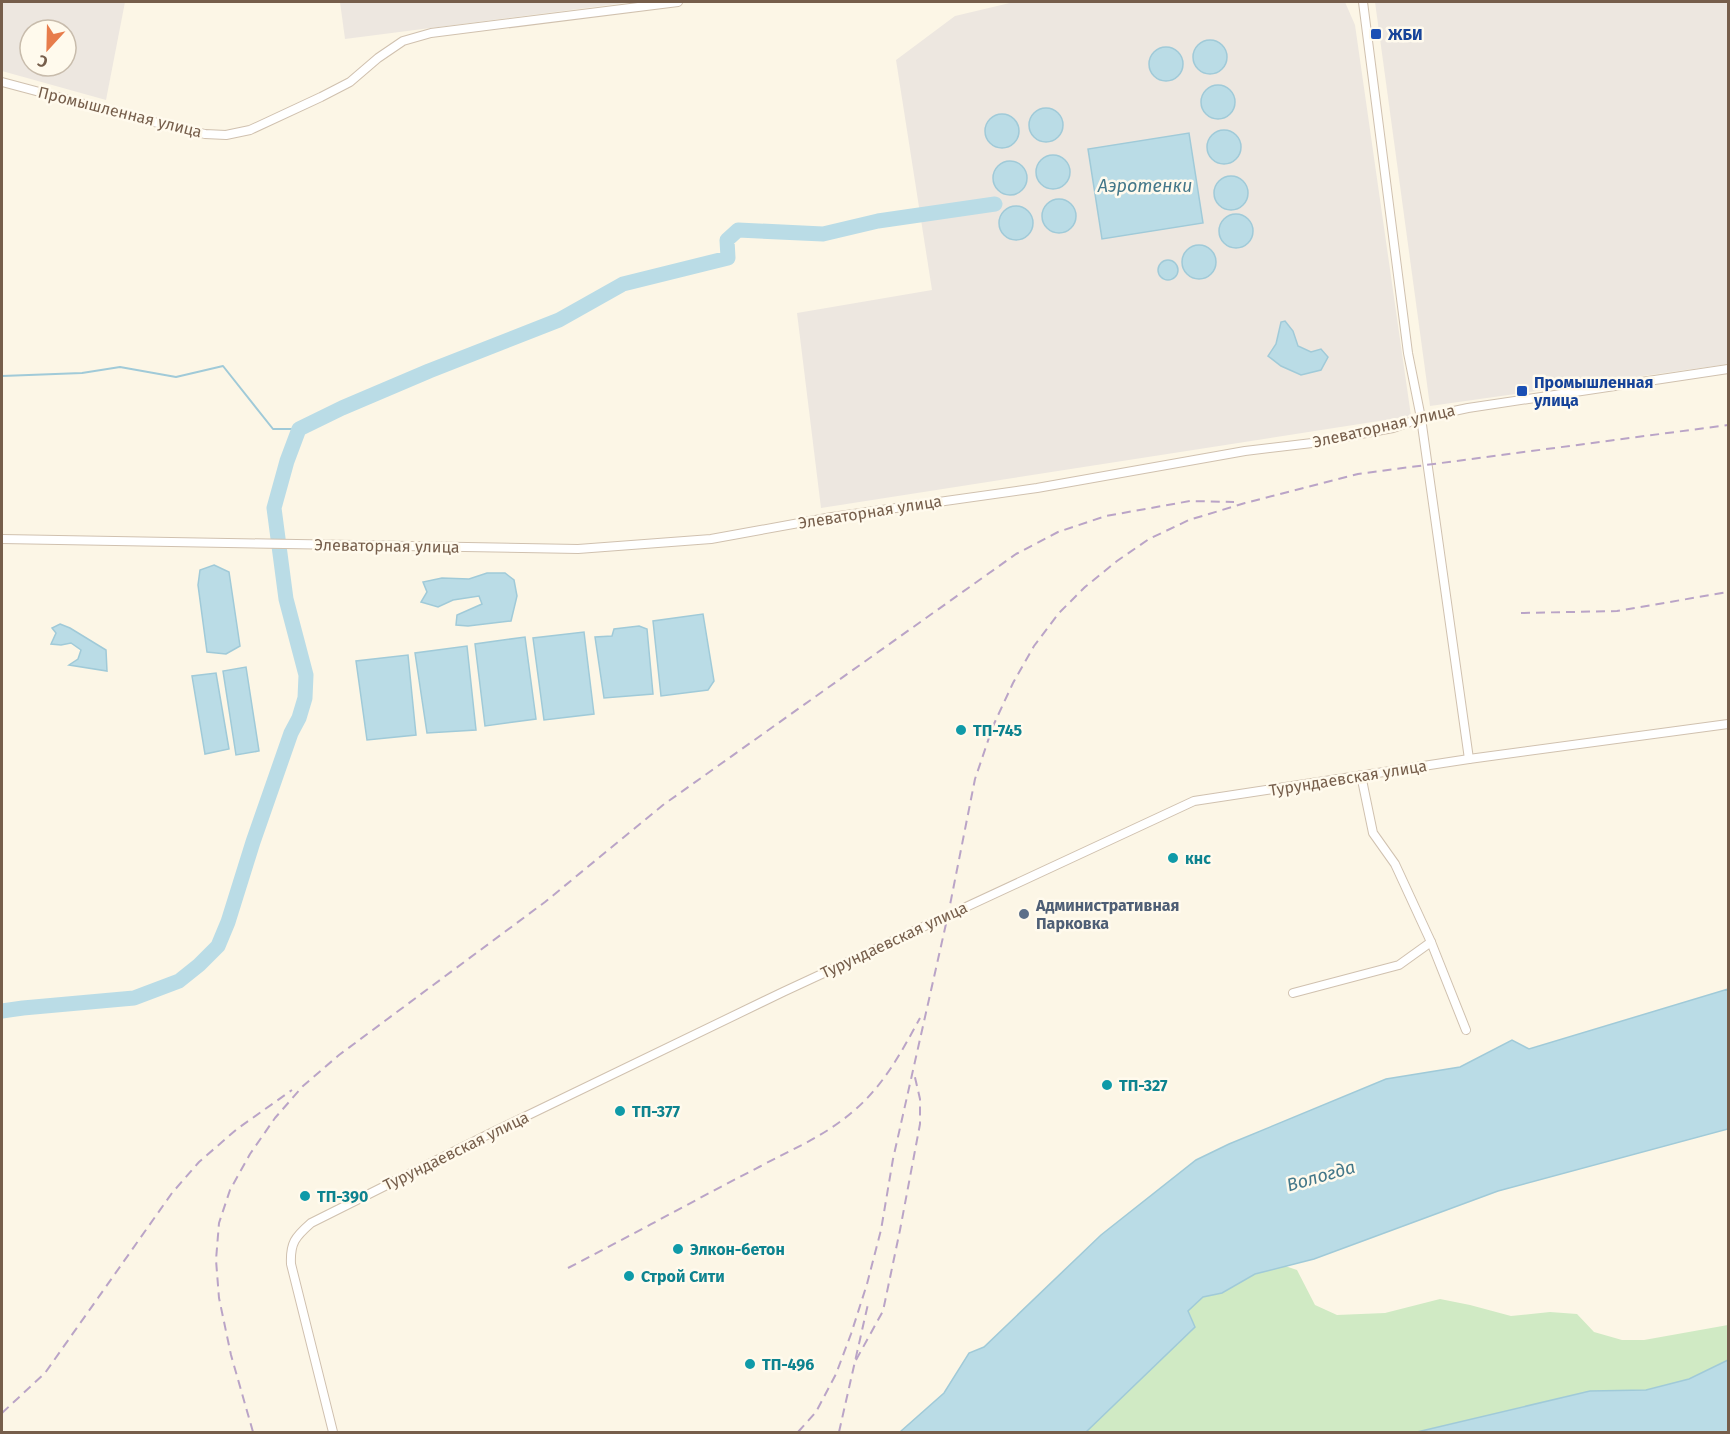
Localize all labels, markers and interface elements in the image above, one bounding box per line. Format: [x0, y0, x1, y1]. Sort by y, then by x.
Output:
north arrow [18, 18, 78, 78]
place label: ЖБИ [1387, 25, 1423, 44]
marker: ЖБИ [1369, 27, 1383, 41]
text: С [34, 51, 50, 72]
street label: Промышленная улица [36, 82, 204, 142]
water label: Аэротенки [1097, 175, 1192, 197]
place label: Промышленная улица [1533, 373, 1653, 410]
marker: Промышленная улица [1515, 384, 1529, 398]
street label: Элеваторная улица [1311, 400, 1457, 452]
street label: Элеваторная улица [797, 491, 943, 533]
street label: Элеваторная улица [314, 535, 460, 557]
place label: ТП-745 [973, 721, 1023, 740]
marker: ТП-745 [954, 723, 968, 737]
street label: Турундаевская улица [1268, 756, 1428, 800]
place label: кнс [1185, 849, 1211, 868]
marker: кнс [1166, 851, 1180, 865]
place label: Административная Парковка [1035, 896, 1180, 933]
street label: Турундаевская улица [818, 898, 970, 982]
marker: Административная Парковка [1017, 907, 1031, 921]
place label: ТП-327 [1119, 1076, 1168, 1095]
marker: ТП-327 [1100, 1078, 1114, 1092]
place label: ТП-377 [632, 1102, 681, 1121]
marker: ТП-377 [613, 1104, 627, 1118]
street label: Турундаевская улица [380, 1107, 532, 1195]
water label: Вологда [1284, 1156, 1358, 1196]
place label: ТП-390 [317, 1187, 368, 1206]
marker: ТП-390 [298, 1189, 312, 1203]
place label: Элкон-бетон [690, 1240, 785, 1259]
marker: Элкон-бетон [671, 1242, 685, 1256]
place label: Строй Сити [641, 1267, 725, 1286]
marker: Строй Сити [622, 1269, 636, 1283]
place label: ТП-496 [762, 1355, 814, 1374]
marker: ТП-496 [743, 1357, 757, 1371]

